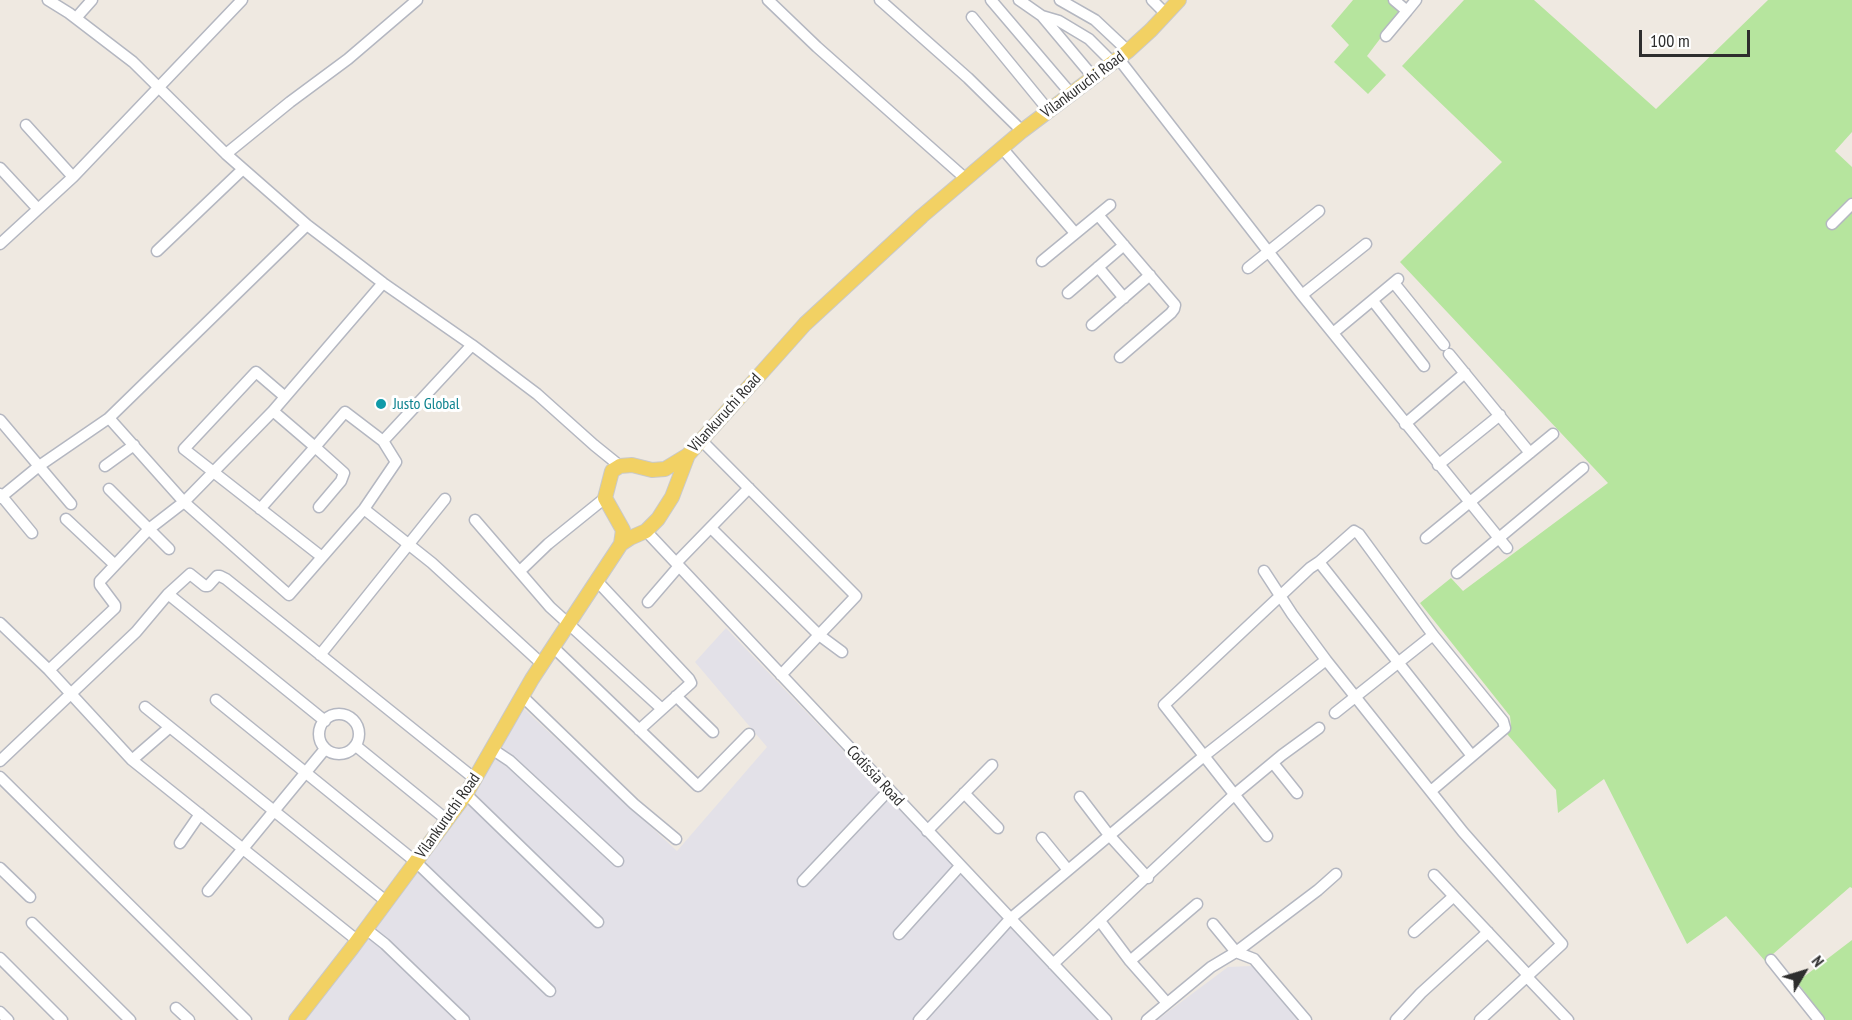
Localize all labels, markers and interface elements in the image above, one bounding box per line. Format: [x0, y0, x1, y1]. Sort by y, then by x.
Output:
scale bar [1642, 18, 1753, 56]
text: 100 m [1650, 29, 1690, 52]
street label: Vilankuruchi Road [1038, 47, 1128, 123]
street label: Vilankuruchi Road [685, 370, 765, 456]
place label: Justo Global [393, 394, 459, 414]
marker: Justo Global [374, 397, 388, 411]
street label: Codissia Road [842, 742, 908, 810]
street label: Vilankuruchi Road [412, 770, 484, 862]
north arrow [1774, 942, 1834, 1002]
text: N [1808, 951, 1829, 970]

